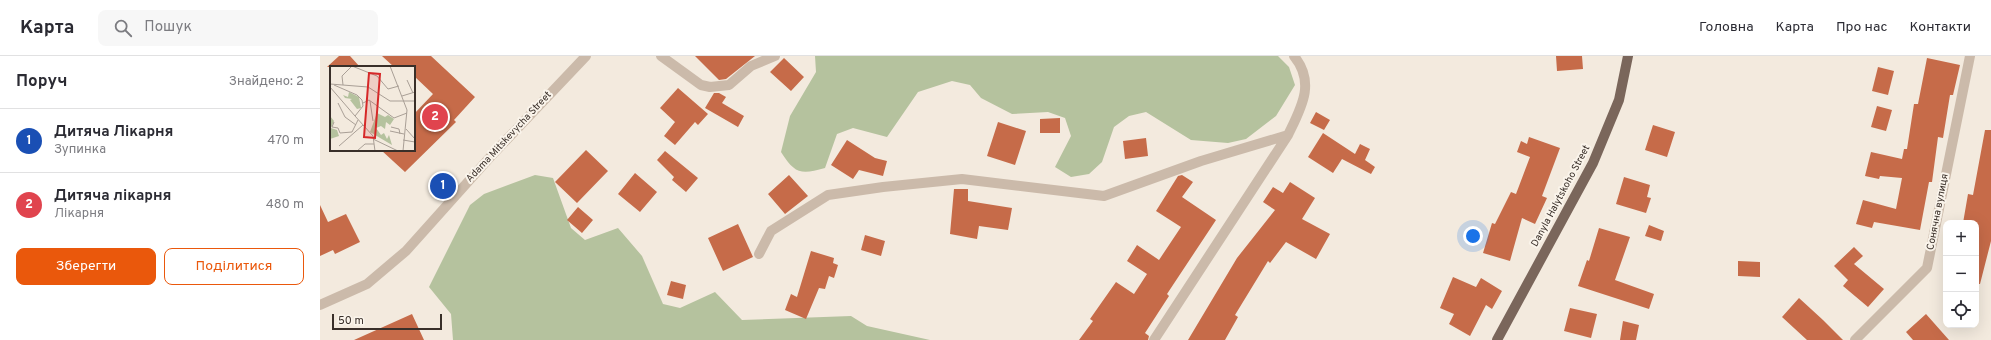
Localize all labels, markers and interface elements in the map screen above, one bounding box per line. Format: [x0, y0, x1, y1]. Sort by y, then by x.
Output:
search box [98, 10, 378, 46]
text: Карта [20, 16, 74, 40]
icon: search [112, 17, 134, 39]
text: Пошук [144, 18, 192, 37]
text: Головна [1699, 19, 1754, 36]
text: Карта [1776, 19, 1814, 36]
text: Про нас [1836, 19, 1887, 36]
text: Контакти [1909, 19, 1971, 36]
inset map [330, 66, 415, 151]
text: Поруч [16, 71, 68, 93]
text: Знайдено: 2 [229, 74, 304, 90]
street label: Adama Mitskevycha Street [464, 89, 555, 185]
pin: 2 [422, 102, 448, 132]
text: Дитяча Лікарня [54, 123, 173, 142]
text: 1 [26, 133, 32, 149]
text: 470 m [267, 133, 304, 149]
text: Зупинка [54, 142, 106, 158]
street label: Danyla Halytskoho Street [1529, 143, 1593, 249]
pin: 1 [430, 171, 456, 201]
street label: Сонячна вулиця [1924, 173, 1952, 251]
text: Дитяча лікарня [54, 187, 171, 206]
text: 2 [25, 197, 33, 213]
text: 480 m [266, 197, 304, 213]
text: Лікарня [54, 206, 104, 222]
map controls [1943, 220, 1979, 328]
button: + [1943, 220, 1979, 256]
your location [1463, 226, 1483, 246]
button: Зберегти [16, 248, 156, 285]
button: Поділитися [164, 248, 304, 285]
button: − [1943, 256, 1979, 292]
button: locate [1943, 292, 1979, 328]
scale bar [332, 312, 442, 331]
text: 50 m [338, 314, 364, 328]

